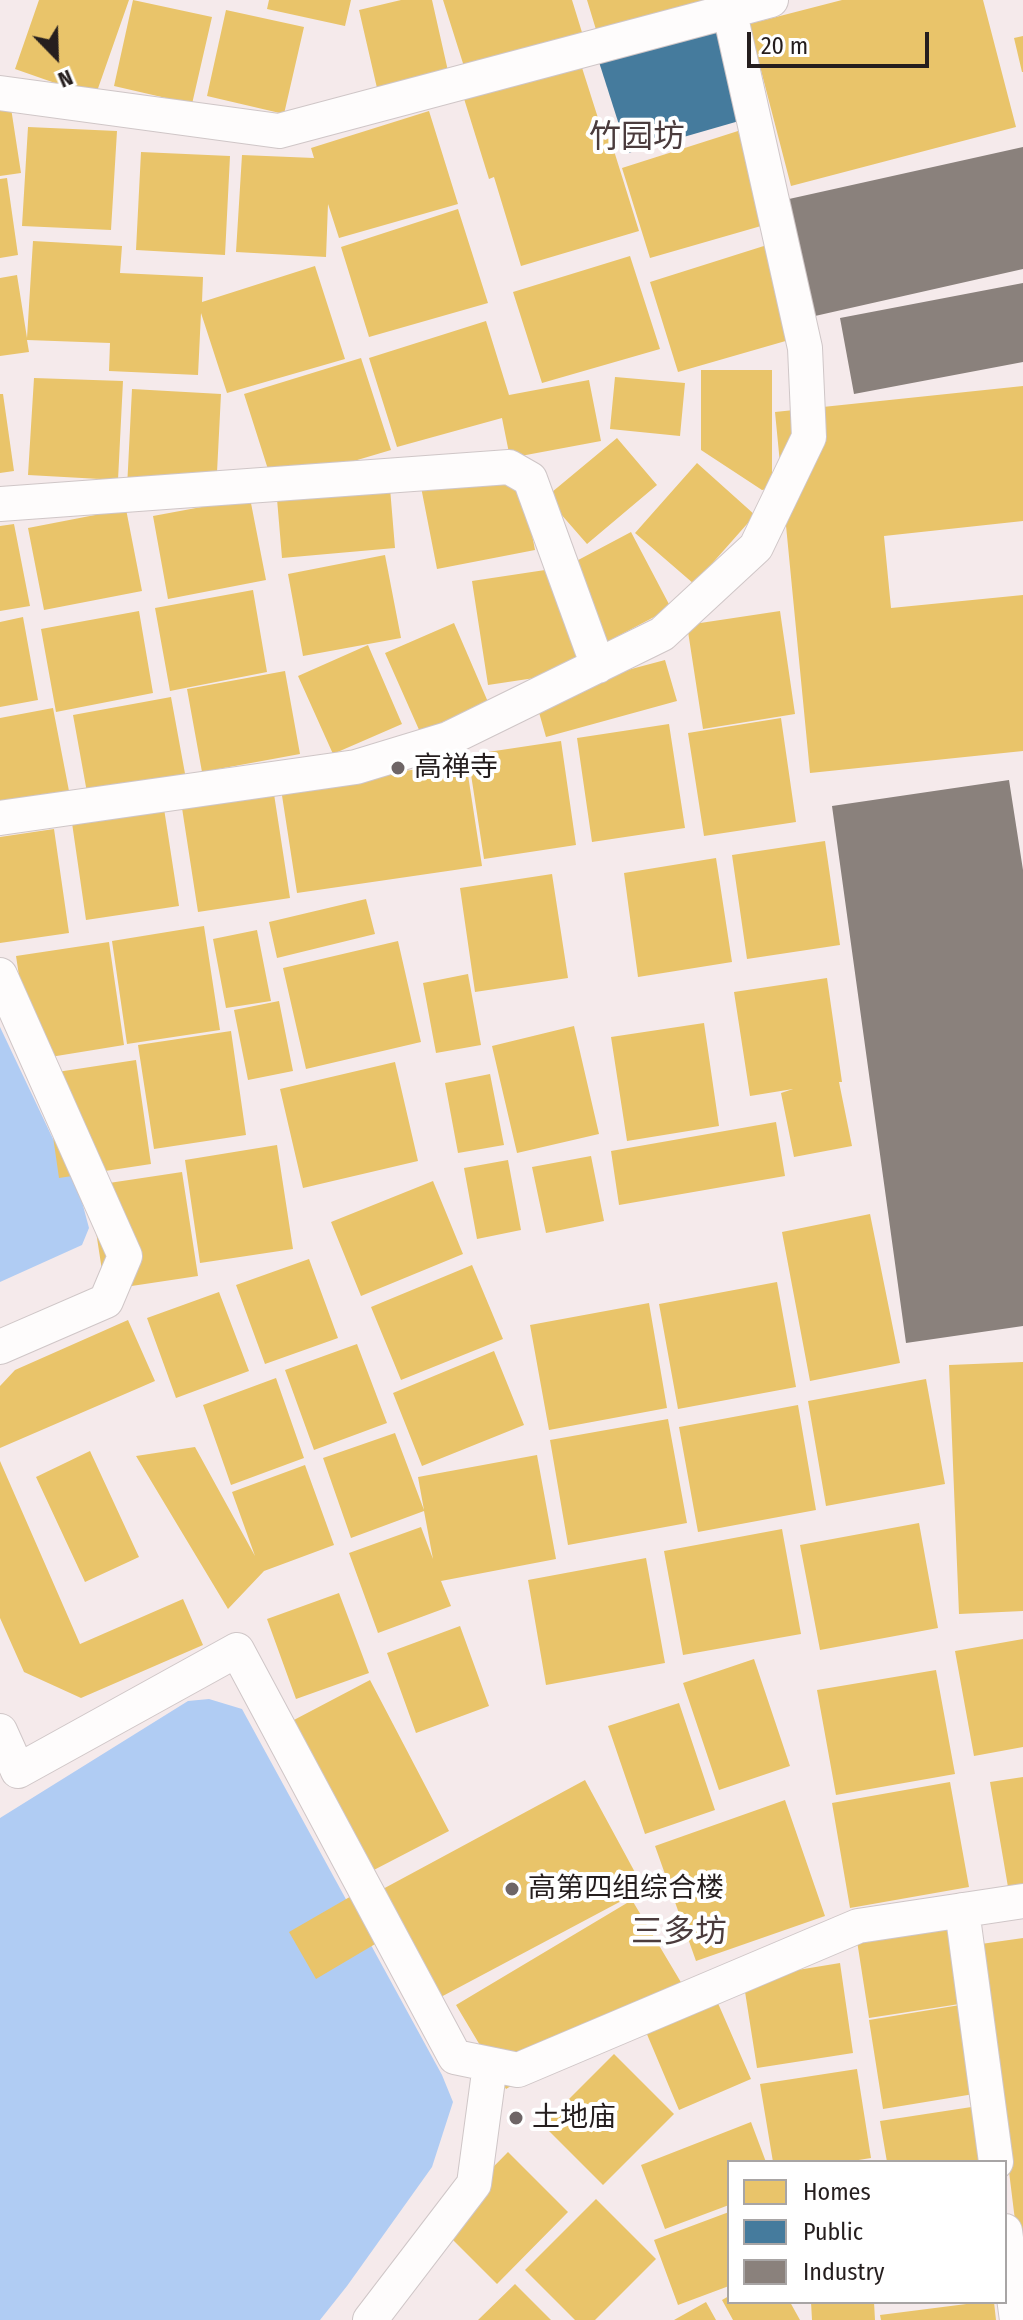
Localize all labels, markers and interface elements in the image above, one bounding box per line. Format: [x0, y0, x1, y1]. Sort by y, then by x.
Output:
north arrow [16, 16, 96, 96]
scale bar [751, 16, 933, 66]
text: 20 m [761, 32, 808, 60]
text: N [54, 64, 77, 94]
district label: 竹园坊 [589, 119, 685, 157]
place label: 高禅寺 [414, 751, 498, 785]
marker: 高禅寺 [389, 759, 407, 777]
place label: 高第四组综合楼 [528, 1872, 724, 1906]
marker: 高第四组综合楼 [503, 1880, 521, 1898]
district label: 三多坊 [631, 1914, 727, 1952]
place label: 土地庙 [532, 2101, 616, 2135]
marker: 土地庙 [507, 2109, 525, 2127]
legend [727, 2160, 1007, 2304]
text: Homes [803, 2178, 871, 2206]
text: Public [803, 2218, 863, 2246]
text: Industry [803, 2258, 885, 2286]

